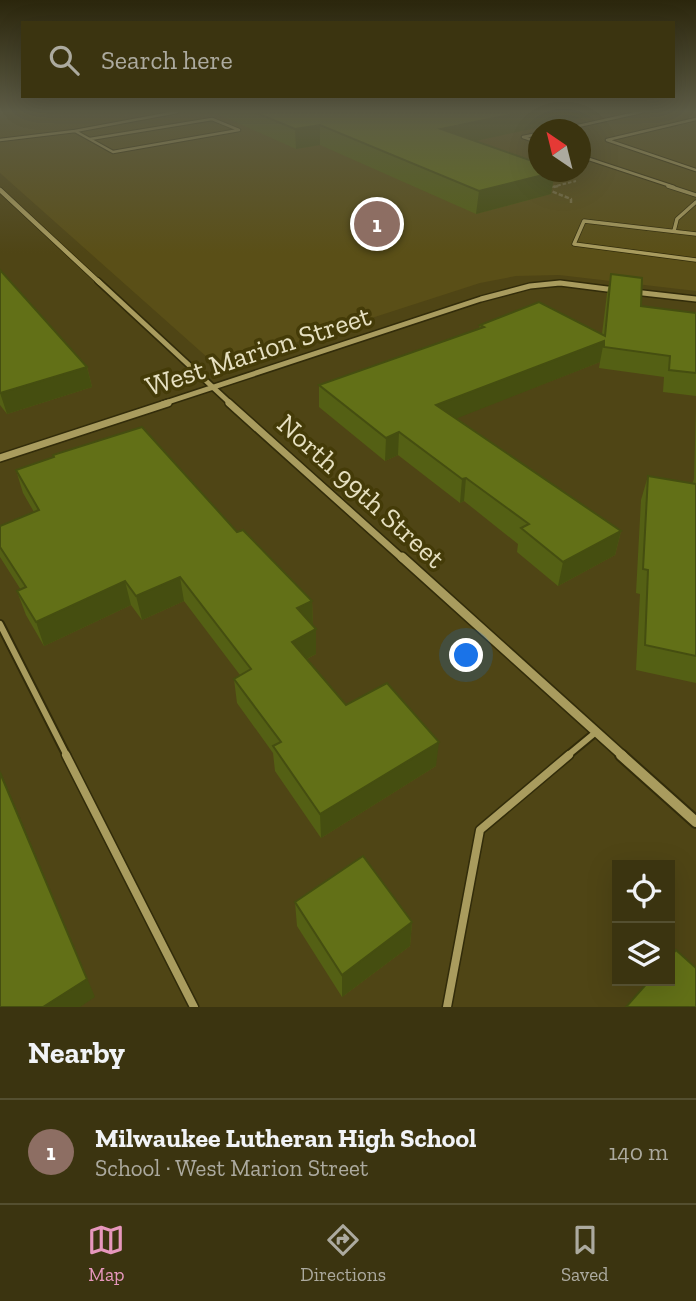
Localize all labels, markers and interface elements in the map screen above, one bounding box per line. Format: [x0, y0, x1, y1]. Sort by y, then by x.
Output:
search box [21, 21, 675, 98]
icon: search [45, 41, 83, 79]
text: Search here [101, 44, 233, 76]
north arrow [528, 119, 591, 182]
pin: 1 [354, 198, 400, 250]
street label: West Marion Street [141, 299, 375, 403]
street label: North 99th Street [270, 407, 452, 575]
your location [449, 638, 483, 672]
map controls [612, 860, 675, 986]
button: locate [612, 860, 675, 923]
button: layers [612, 923, 675, 986]
text: Nearby [28, 1035, 125, 1071]
text: Milwaukee Lutheran High School [95, 1122, 476, 1154]
text: 1 [46, 1138, 56, 1166]
text: 140 m [608, 1138, 668, 1166]
text: School · West Marion Street [95, 1154, 368, 1182]
tab: Map [87, 1221, 125, 1286]
tab: Directions [300, 1221, 386, 1286]
tab: Saved [561, 1221, 609, 1286]

